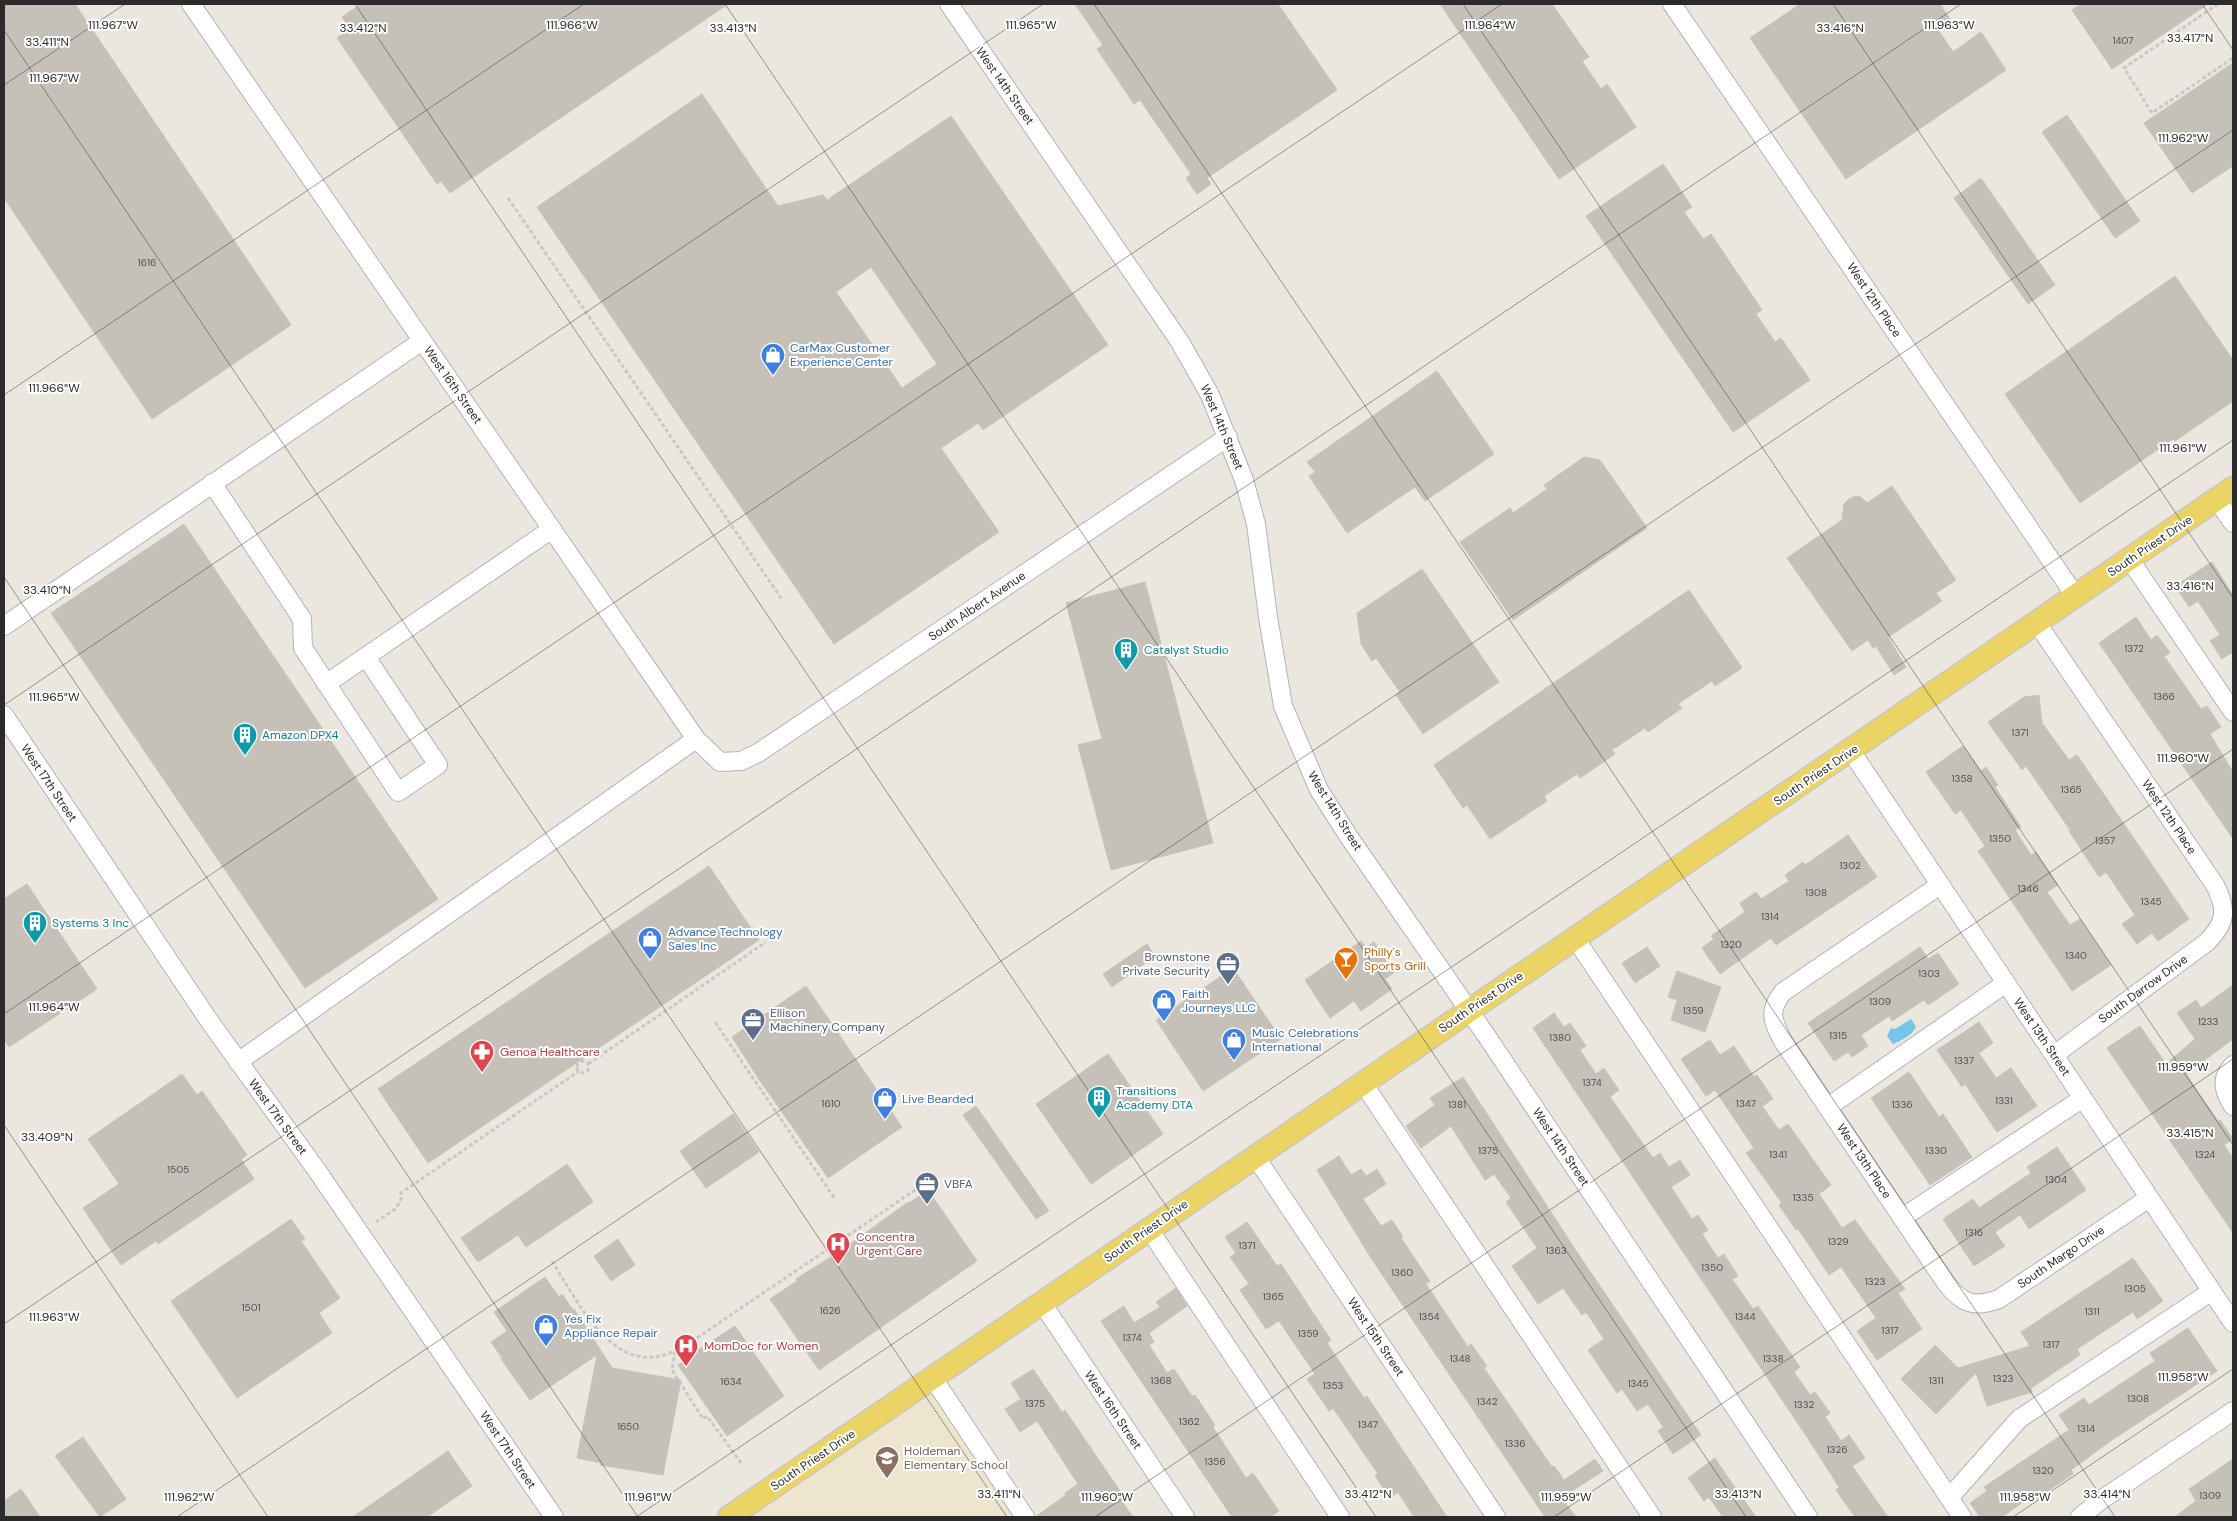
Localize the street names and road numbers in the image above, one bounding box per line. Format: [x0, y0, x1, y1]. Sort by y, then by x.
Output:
street label: West 14th Street [972, 44, 1038, 128]
street label: West 12th Place [1843, 260, 1905, 341]
street label: West 16th Street [420, 343, 486, 427]
street label: West 14th Street [1197, 382, 1247, 472]
street label: South Priest Drive [2105, 512, 2196, 580]
street label: South Albert Avenue [925, 567, 1029, 644]
street label: West 17th Street [17, 741, 81, 825]
street label: South Priest Drive [1771, 741, 1862, 809]
street label: West 14th Street [1304, 768, 1366, 854]
street label: West 12th Place [2138, 777, 2200, 858]
street label: South Darrow Drive [2095, 951, 2191, 1027]
street label: South Priest Drive [1436, 968, 1527, 1036]
street label: West 13th Street [2010, 995, 2074, 1079]
street label: West 17th Street [245, 1076, 311, 1159]
street label: West 14th Street [1529, 1105, 1593, 1190]
street label: West 13th Place [1833, 1120, 1895, 1202]
street label: South Priest Drive [1101, 1196, 1191, 1266]
street label: South Margo Drive [2014, 1222, 2108, 1292]
street label: West 15th Street [1344, 1295, 1408, 1380]
street label: West 16th Street [1081, 1368, 1145, 1453]
street label: West 17th Street [476, 1408, 540, 1492]
street label: South Priest Drive [768, 1426, 859, 1494]

